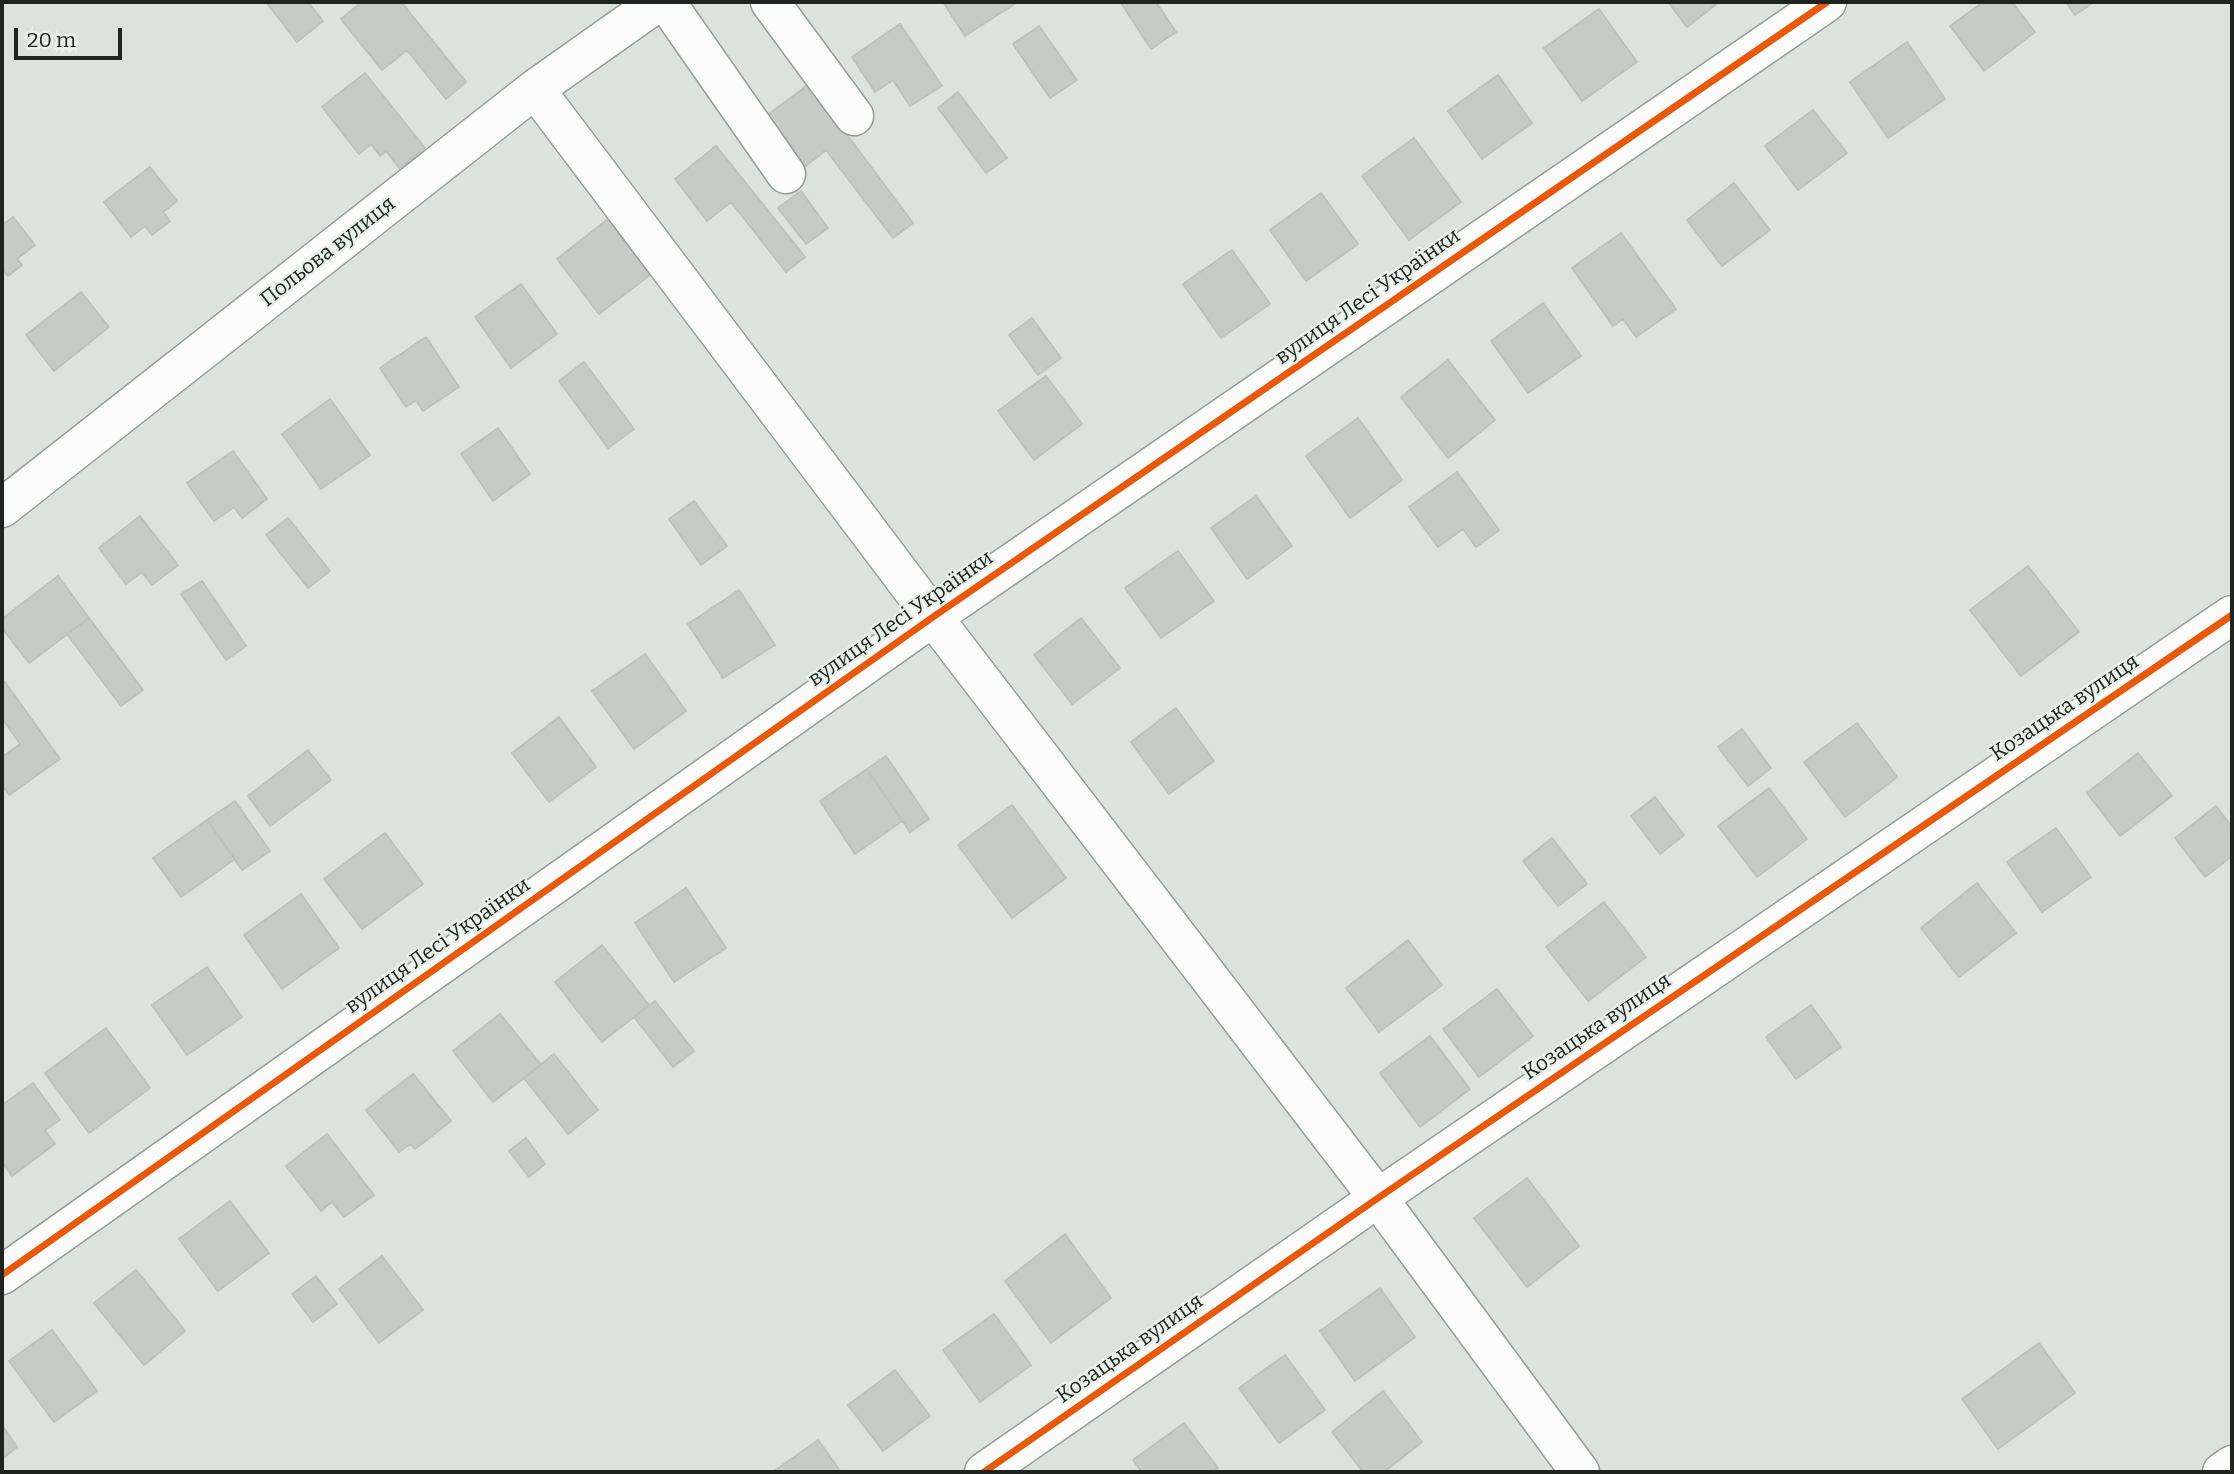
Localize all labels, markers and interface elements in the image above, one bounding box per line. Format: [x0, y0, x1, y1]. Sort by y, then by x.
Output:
scale bar [18, 14, 126, 58]
text: 20 m [27, 27, 76, 53]
street label: Польова вулиця [256, 192, 400, 312]
street label: вулиця Лесі Українки [1271, 224, 1465, 370]
street label: вулиця Лесі Українки [804, 546, 998, 692]
street label: Козацька вулиця [1986, 649, 2144, 767]
street label: вулиця Лесі Українки [341, 873, 535, 1019]
street label: Козацька вулиця [1518, 968, 1676, 1086]
street label: Козацька вулиця [1052, 1289, 1208, 1409]

